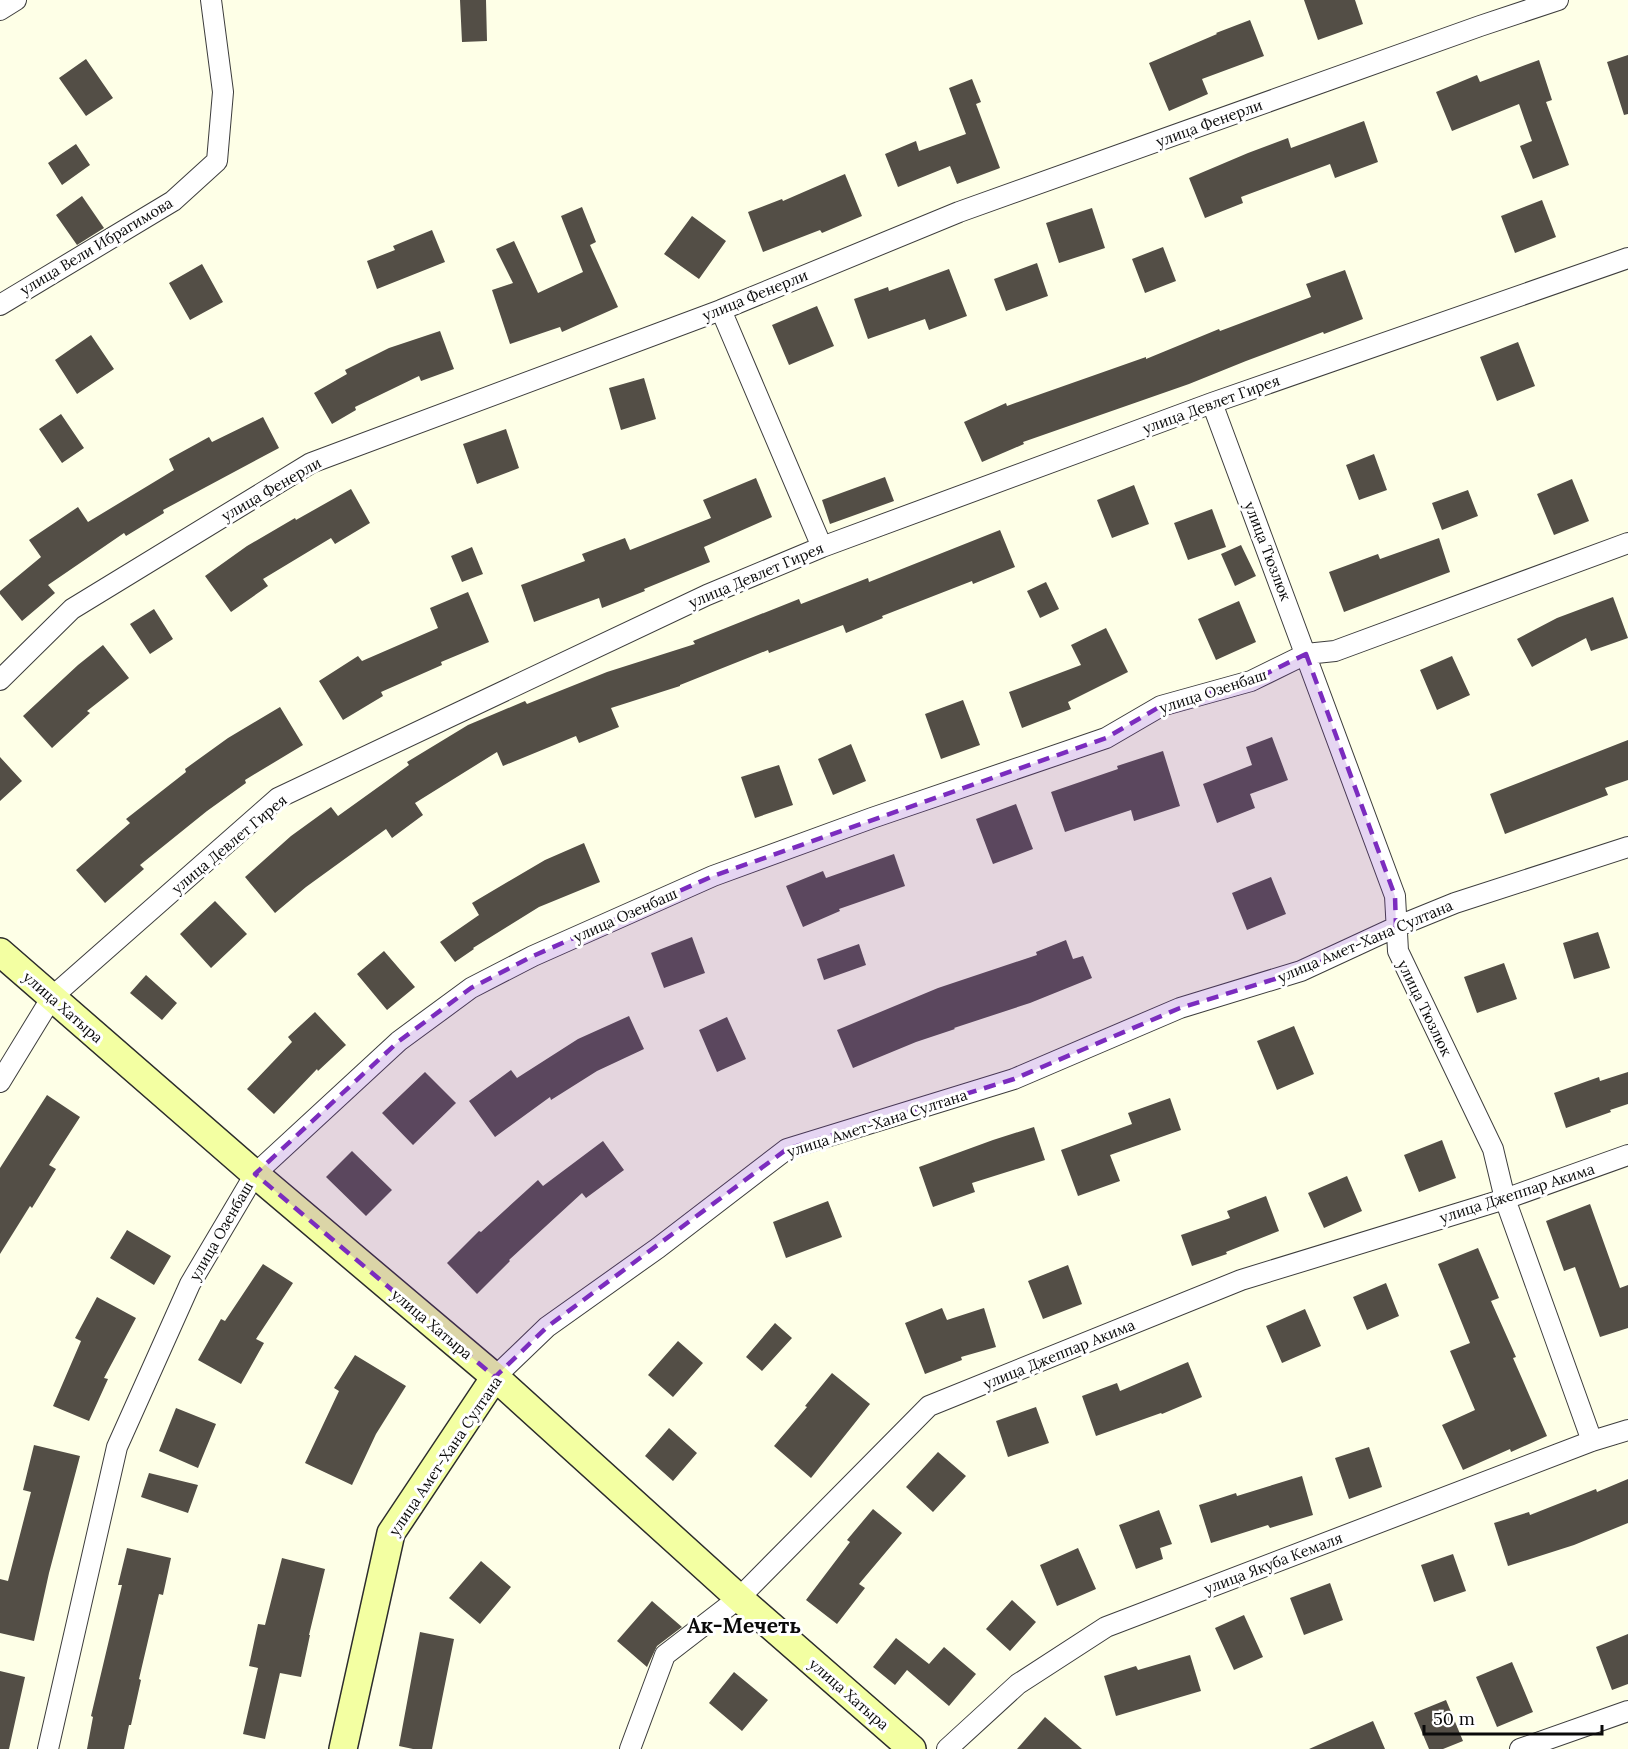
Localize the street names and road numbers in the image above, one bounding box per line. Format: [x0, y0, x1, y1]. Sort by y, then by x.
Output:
street label: улица Фенерли [1153, 95, 1265, 151]
street label: улица Вели Ибрагимова [16, 193, 176, 299]
street label: улица Фенерли [699, 265, 811, 325]
street label: улица Девлет Гирея [1140, 370, 1282, 438]
street label: улица Фенерли [218, 453, 324, 525]
street label: улица Тюзлюк [1240, 499, 1296, 603]
street label: улица Девлет Гирея [686, 538, 826, 612]
street label: улица Озенбаш [1157, 665, 1269, 717]
street label: улица Девлет Гирея [167, 790, 291, 898]
street label: улица Озенбаш [570, 884, 680, 946]
street label: улица Амет-Хана Султана [1275, 895, 1456, 987]
street label: улица Тюзлюк [1394, 957, 1456, 1059]
street label: улица Хатыра [19, 967, 107, 1047]
street label: улица Амет-Хана Султана [784, 1085, 970, 1161]
street label: улица Джеппар Акима [1437, 1159, 1597, 1227]
street label: улица Озенбаш [185, 1178, 257, 1284]
street label: улица Хатыра [388, 1285, 477, 1364]
street label: улица Джеппар Акима [980, 1315, 1138, 1393]
street label: улица Амет-Хана Султана [384, 1372, 506, 1539]
street label: улица Якуба Кемаля [1201, 1528, 1345, 1598]
street label: улица Хатыра [805, 1654, 893, 1734]

